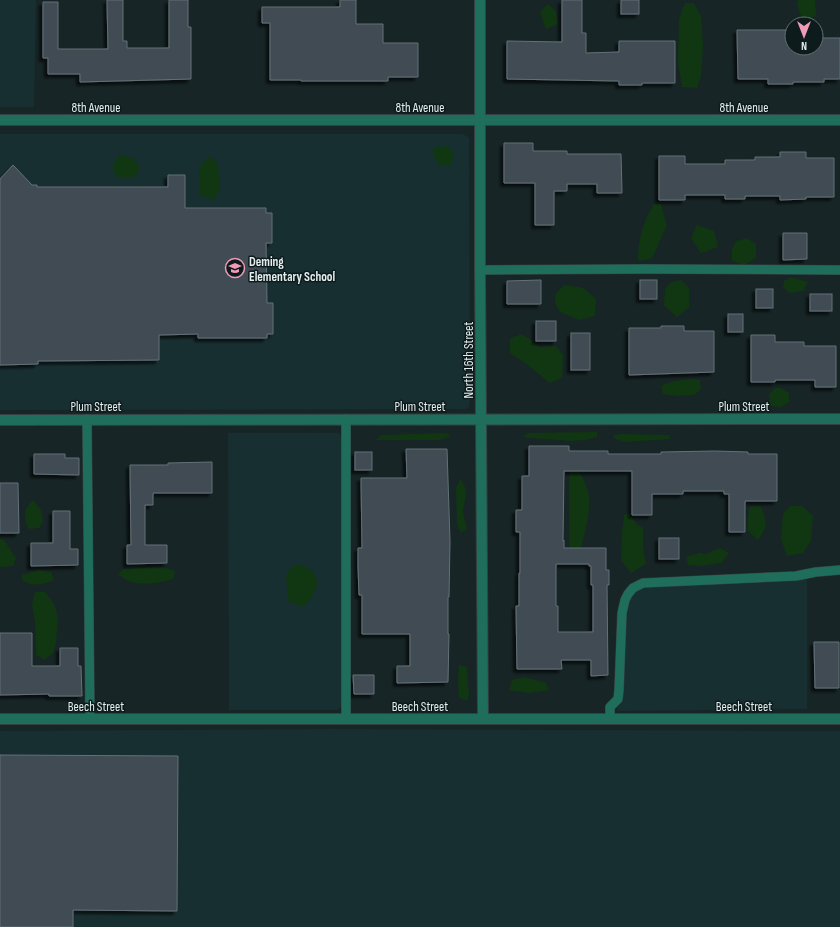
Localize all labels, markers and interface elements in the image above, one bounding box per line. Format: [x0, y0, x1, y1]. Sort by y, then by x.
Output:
north arrow [784, 16, 824, 56]
text: N [801, 39, 807, 52]
street label: 8th Avenue [71, 100, 121, 116]
street label: 8th Avenue [395, 100, 445, 116]
street label: 8th Avenue [719, 100, 769, 116]
place label: Deming Elementary School [249, 254, 336, 285]
school or university icon: Deming Elementary School [224, 257, 246, 279]
street label: North 16th Street [461, 322, 477, 398]
street label: Plum Street [70, 399, 122, 415]
street label: Plum Street [394, 399, 446, 415]
street label: Plum Street [718, 399, 770, 415]
street label: Beech Street [68, 699, 124, 715]
street label: Beech Street [392, 699, 448, 715]
street label: Beech Street [716, 699, 772, 715]

